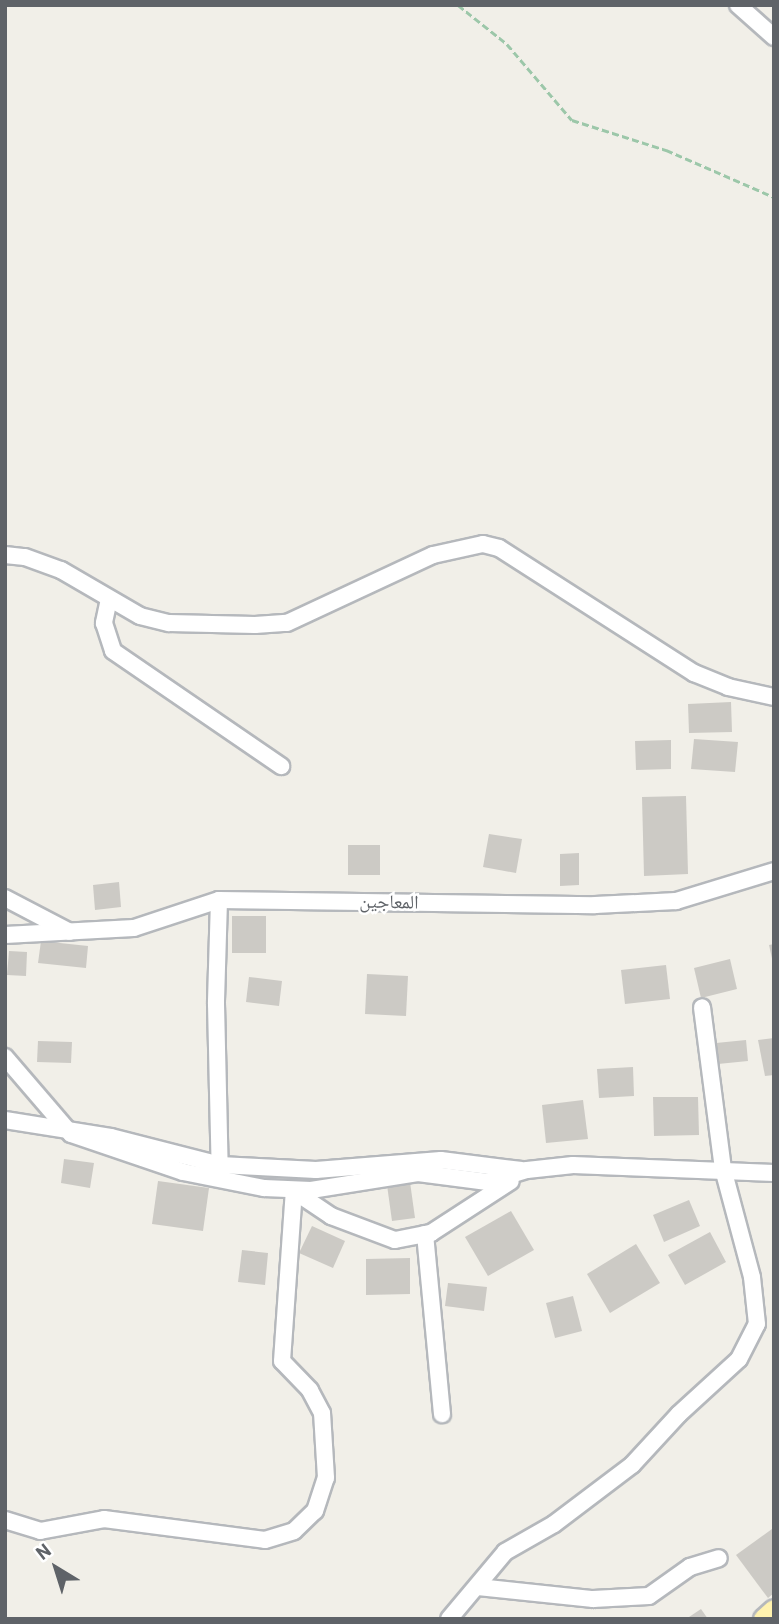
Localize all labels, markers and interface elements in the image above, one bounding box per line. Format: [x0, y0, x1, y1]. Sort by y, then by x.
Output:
street label: المعاجين [359, 889, 419, 913]
north arrow [21, 1533, 91, 1603]
text: N [31, 1538, 55, 1564]

